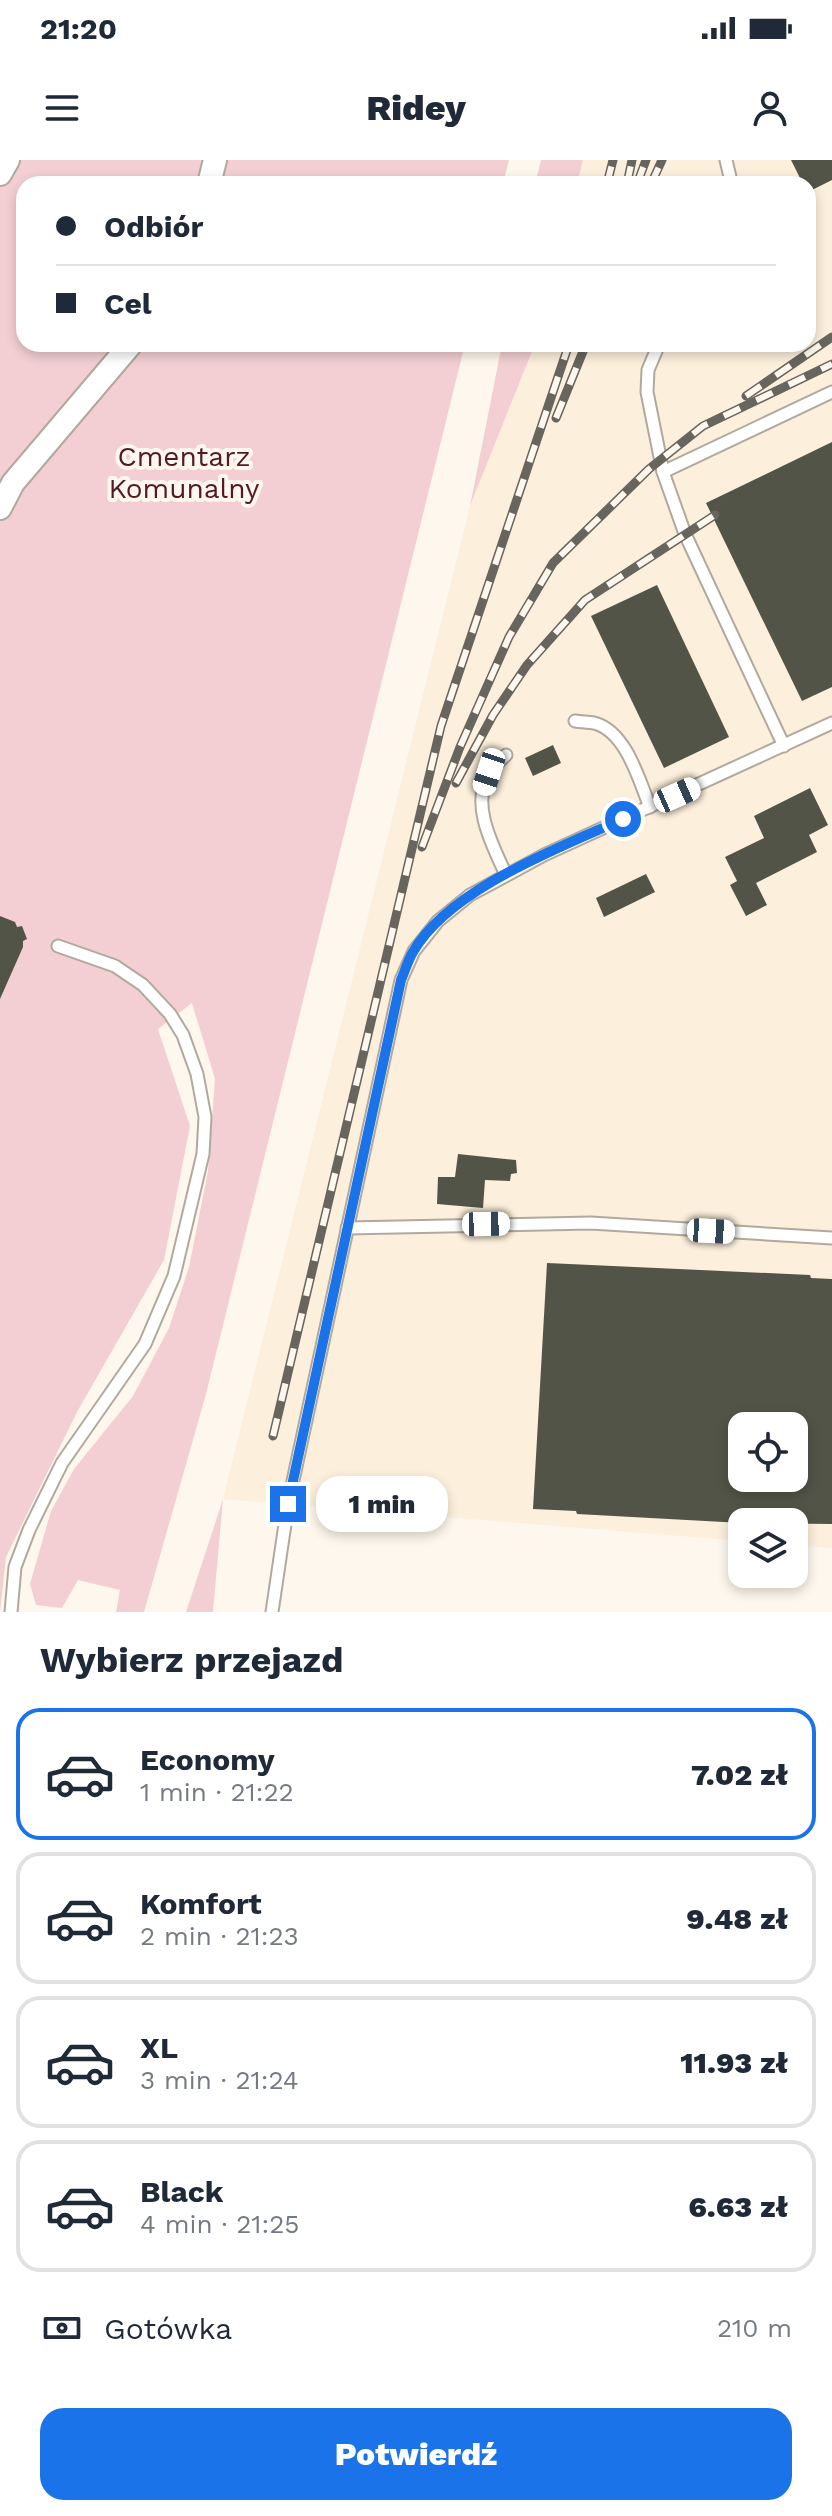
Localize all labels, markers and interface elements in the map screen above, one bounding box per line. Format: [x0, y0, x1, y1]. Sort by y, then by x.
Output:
text: 21:20 [40, 11, 117, 46]
icon: menu [40, 86, 84, 130]
icon: person [748, 86, 792, 130]
text: Ridey [366, 87, 466, 129]
text: Odbiór [104, 209, 203, 244]
text: Cel [104, 286, 152, 321]
park label: Cmentarz Komunalny [108, 440, 260, 505]
car [470, 745, 508, 799]
car [650, 774, 704, 816]
route start [605, 801, 641, 837]
car [462, 1212, 510, 1236]
car [686, 1218, 736, 1244]
map controls [728, 1412, 808, 1588]
button: locate [728, 1412, 808, 1492]
callout: 1 min [316, 1476, 448, 1532]
route end [270, 1486, 306, 1522]
text: 1 min [349, 1489, 415, 1519]
button: layers [728, 1508, 808, 1588]
text: Wybierz przejazd [40, 1639, 344, 1681]
icon: car [44, 1738, 116, 1810]
text: Economy [140, 1742, 275, 1777]
text: 7.02 zł [691, 1757, 788, 1792]
text: 1 min · 21:22 [140, 1777, 294, 1807]
icon: car [44, 1882, 116, 1954]
text: Komfort [140, 1886, 262, 1921]
text: 9.48 zł [686, 1901, 788, 1936]
text: 2 min · 21:23 [140, 1921, 299, 1951]
icon: car [44, 2026, 116, 2098]
text: XL [140, 2030, 178, 2065]
text: 11.93 zł [680, 2045, 788, 2080]
text: 3 min · 21:24 [140, 2065, 299, 2095]
icon: car [44, 2170, 116, 2242]
text: Black [140, 2174, 224, 2209]
text: 6.63 zł [688, 2189, 788, 2224]
text: 4 min · 21:25 [140, 2209, 299, 2239]
icon: cash [40, 2306, 84, 2350]
text: Gotówka [104, 2311, 232, 2346]
text: 210 m [717, 2313, 792, 2343]
button: Potwierdź [40, 2408, 792, 2500]

